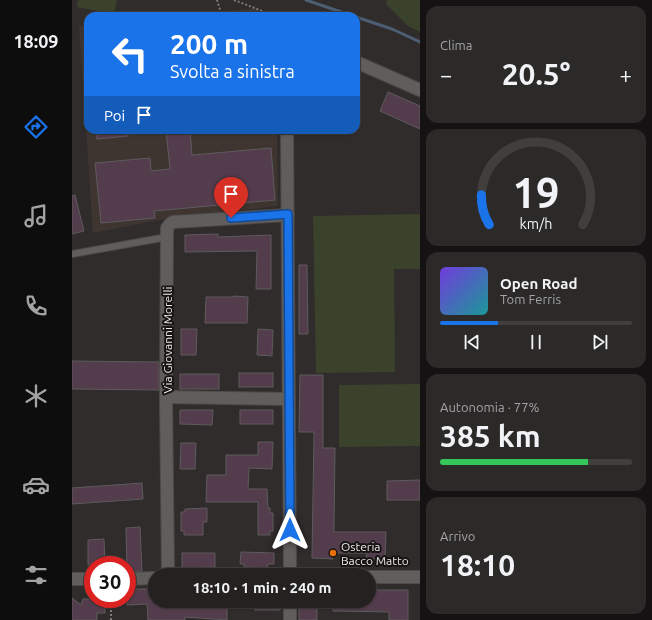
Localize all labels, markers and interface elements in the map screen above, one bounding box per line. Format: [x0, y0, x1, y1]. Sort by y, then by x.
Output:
icon: left [104, 28, 156, 80]
text: 200 m [170, 28, 248, 59]
text: 18:09 [13, 31, 59, 51]
text: Clima [440, 38, 472, 52]
text: 20.5° [502, 57, 570, 91]
text: Svolta a sinistra [170, 61, 295, 81]
text: − [440, 62, 452, 87]
text: + [620, 62, 632, 87]
icon: arrive [133, 104, 155, 126]
text: Poi [104, 107, 125, 124]
icon: directions [22, 113, 50, 141]
text: 19 [513, 169, 559, 216]
pin [214, 177, 248, 218]
icon: arrive [220, 183, 242, 205]
icon: music [22, 202, 50, 230]
text: km/h [520, 216, 552, 232]
text: Open Road [500, 275, 577, 292]
street label: Via Giovanni Morelli [161, 286, 174, 393]
icon: phone [22, 292, 50, 320]
text: Tom Ferris [500, 292, 561, 306]
icon: previous [461, 331, 483, 353]
icon: pause [525, 331, 547, 353]
icon: next [589, 331, 611, 353]
icon: climate [22, 382, 50, 410]
text: Autonomia · 77% [440, 400, 539, 414]
text: 385 km [440, 419, 541, 453]
icon: car [22, 471, 50, 499]
position arrow [269, 509, 311, 551]
text: Arrivo [440, 529, 475, 543]
place label: Osteria Bacco Matto [341, 540, 409, 567]
marker: Osteria Bacco Matto [328, 548, 338, 558]
text: 18:10 [440, 548, 515, 582]
speed limit sign: 30 [84, 556, 136, 608]
icon: filters [22, 561, 50, 589]
text: 18:10 · 1 min · 240 m [193, 579, 331, 596]

